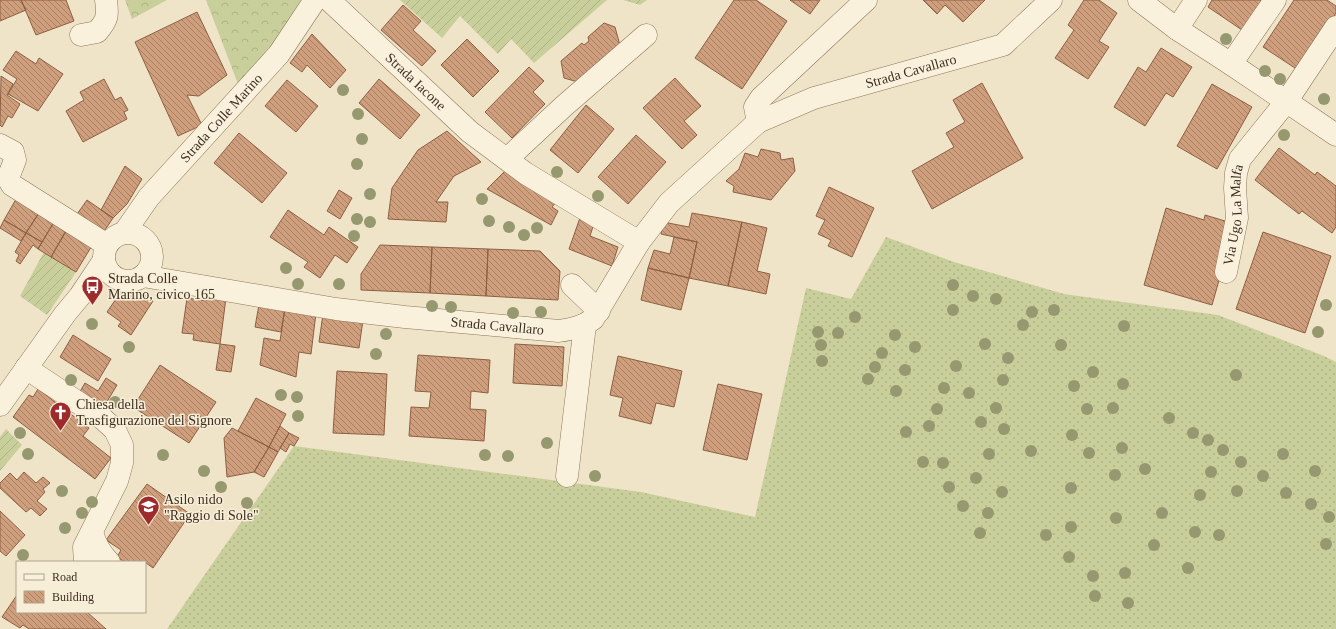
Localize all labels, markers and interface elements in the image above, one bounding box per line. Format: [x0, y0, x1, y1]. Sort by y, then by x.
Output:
street label: Strada Iacone [382, 50, 449, 113]
street label: Strada Cavallaro [864, 51, 958, 91]
street label: Strada Colle Marino [177, 71, 265, 165]
street label: Via Ugo La Malfa [1221, 162, 1246, 267]
place label: Strada Colle Marino, civico 165 [108, 271, 215, 302]
bus stop icon: Strada Colle Marino, civico 165 [80, 273, 106, 306]
street label: Strada Cavallaro [450, 314, 545, 338]
place label: Chiesa della Trasfigurazione del Signore [76, 397, 232, 428]
church icon: Chiesa della Trasfigurazione del Signore [47, 399, 73, 432]
place label: Asilo nido "Raggio di Sole" [164, 492, 259, 523]
school or university icon: Asilo nido "Raggio di Sole" [136, 494, 162, 527]
legend [16, 561, 146, 613]
text: Road [52, 570, 77, 584]
text: Building [52, 590, 94, 604]

